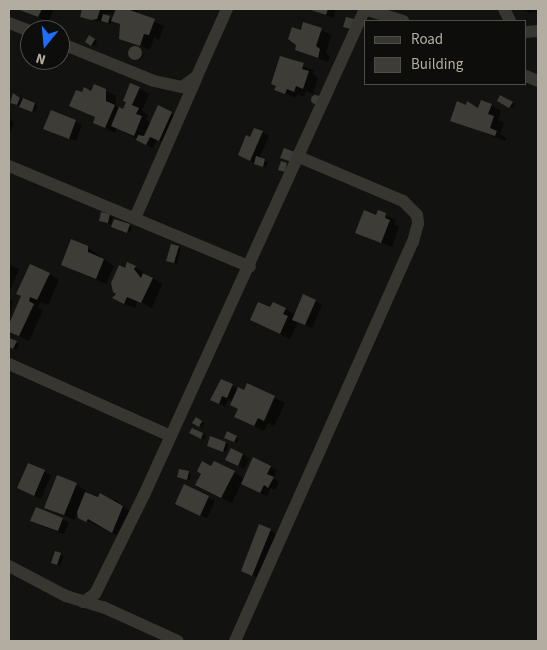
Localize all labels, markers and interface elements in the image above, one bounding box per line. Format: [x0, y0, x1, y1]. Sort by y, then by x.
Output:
north arrow [20, 20, 70, 70]
legend [364, 20, 527, 85]
text: Road [411, 29, 443, 50]
text: N [34, 47, 48, 69]
text: Building [411, 54, 463, 75]

